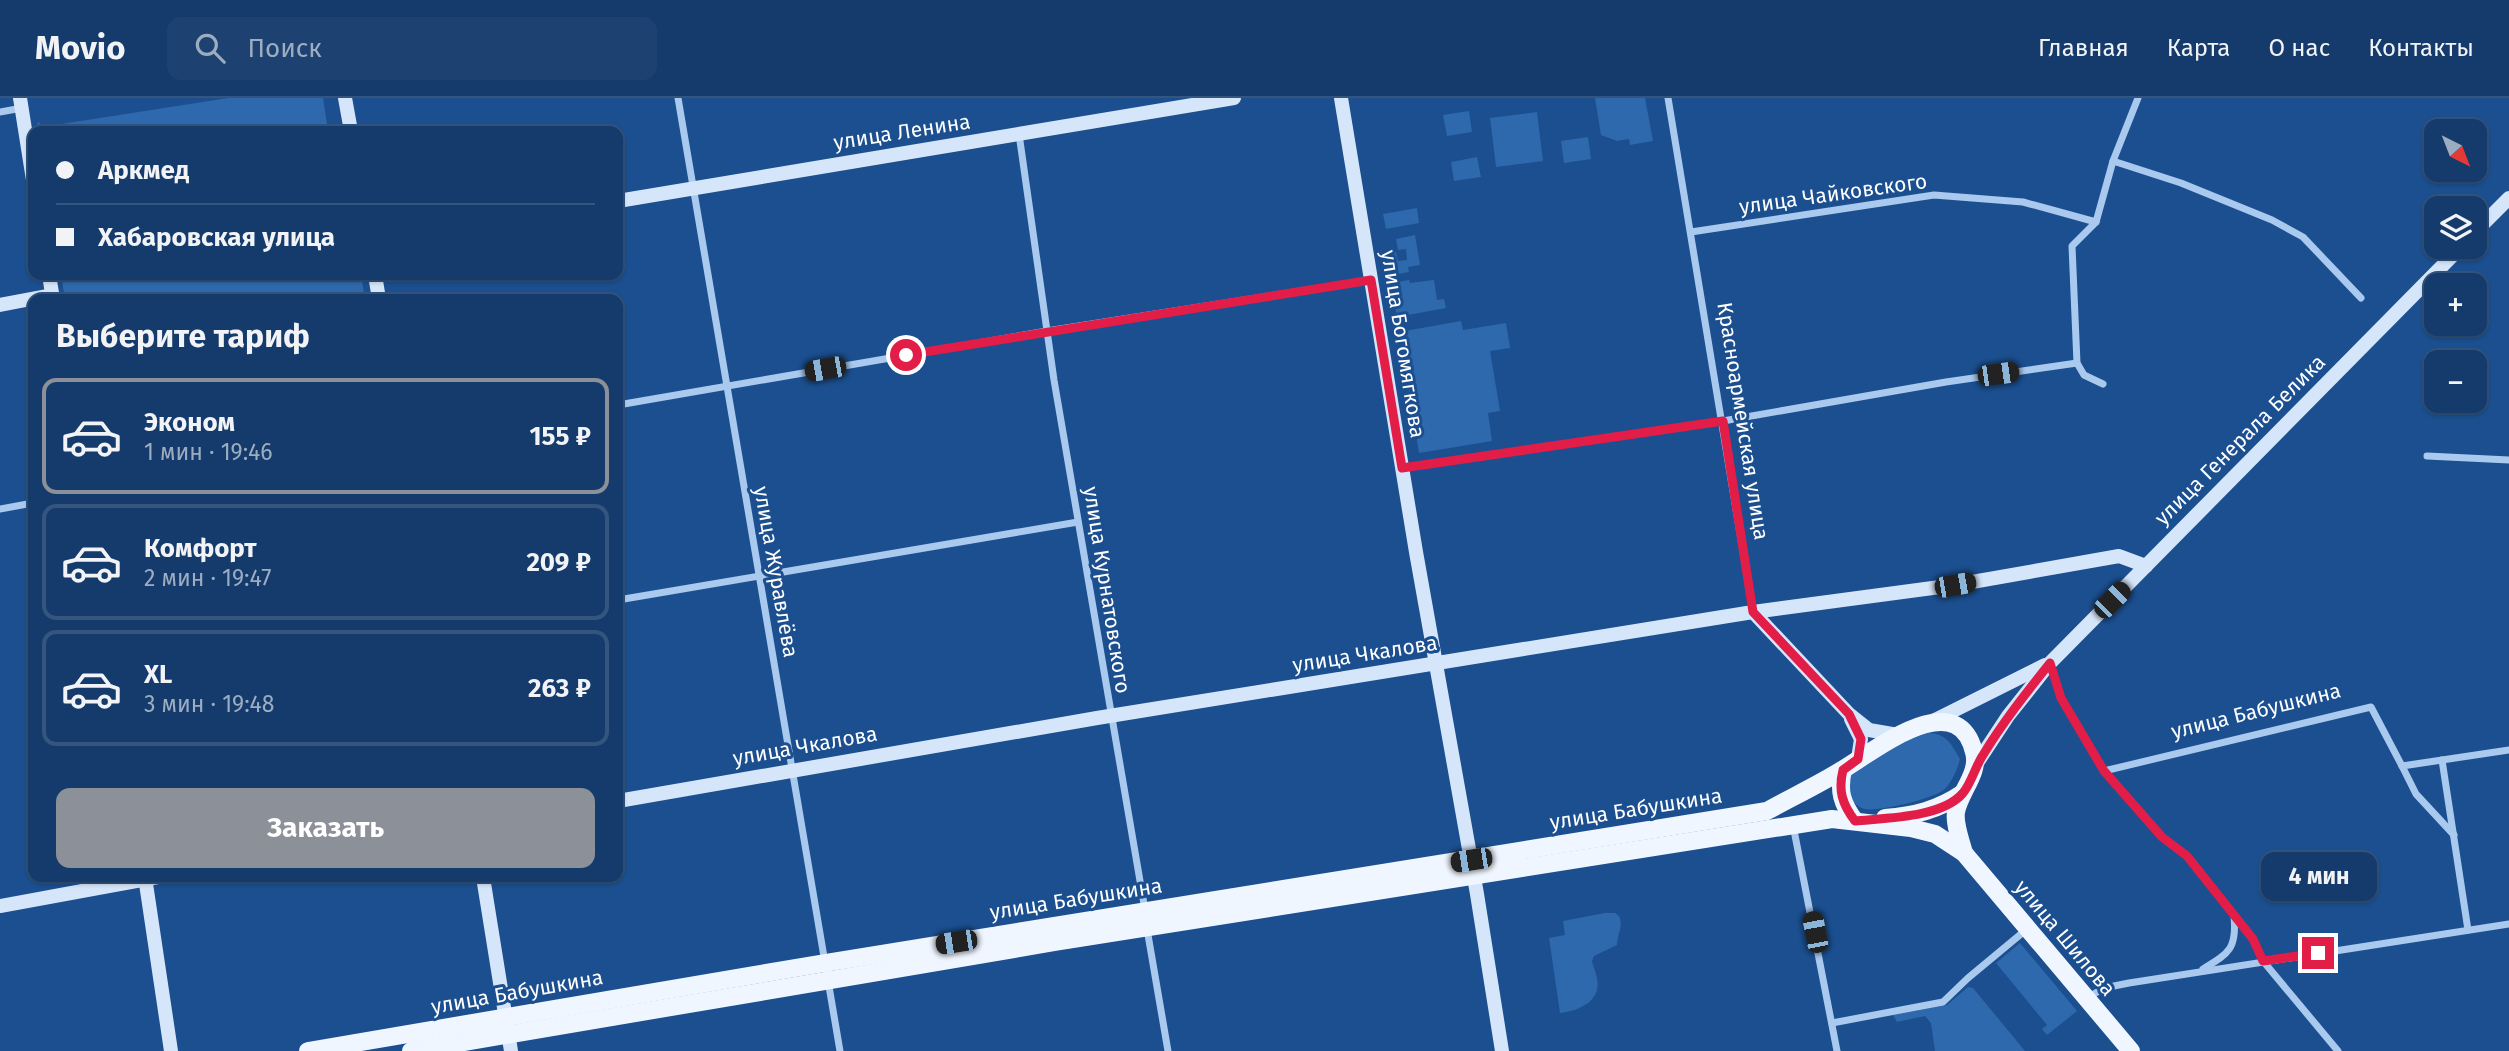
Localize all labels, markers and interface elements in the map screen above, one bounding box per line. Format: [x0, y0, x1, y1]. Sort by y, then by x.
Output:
search box [167, 17, 657, 80]
text: Movio [35, 28, 125, 68]
icon: search [191, 29, 229, 67]
text: Поиск [247, 33, 322, 64]
text: Главная [2038, 34, 2129, 62]
text: Карта [2167, 34, 2230, 62]
text: О нас [2268, 34, 2330, 62]
text: Контакты [2368, 34, 2474, 62]
street label: улица Ленина [832, 108, 972, 156]
north arrow [2424, 119, 2487, 182]
map controls [2424, 119, 2487, 413]
text: Аркмед [98, 155, 189, 186]
street label: улица Чайковского [1737, 168, 1929, 220]
button: layers [2424, 196, 2487, 259]
text: Хабаровская улица [98, 222, 335, 253]
street label: улица Богомягкова [1375, 248, 1431, 440]
button: + [2424, 273, 2487, 336]
street label: Красноармейская улица [1711, 300, 1775, 542]
text: Выберите тариф [56, 317, 310, 355]
route start [890, 339, 922, 371]
street label: улица Генерала Белика [2149, 349, 2331, 531]
button: − [2424, 350, 2487, 413]
car [803, 355, 848, 383]
car [1976, 361, 2021, 387]
icon: car [60, 405, 123, 468]
text: Эконом [144, 407, 235, 438]
text: 155 ₽ [530, 421, 591, 452]
text: 1 мин · 19:46 [144, 438, 273, 466]
street label: улица Журавлёва [748, 484, 804, 660]
street label: улица Курнатовского [1078, 485, 1136, 695]
icon: car [60, 531, 123, 594]
text: Комфорт [144, 533, 257, 564]
text: 209 ₽ [526, 547, 591, 578]
text: 2 мин · 19:47 [144, 564, 271, 592]
car [1933, 571, 1978, 599]
car [2090, 578, 2135, 622]
street label: улица Чкалова [1291, 630, 1439, 678]
icon: car [60, 657, 123, 720]
text: XL [144, 659, 172, 690]
text: 263 ₽ [528, 673, 591, 704]
street label: улица Бабушкина [2168, 677, 2344, 745]
text: 3 мин · 19:48 [144, 690, 275, 718]
street label: улица Чкалова [731, 720, 879, 772]
street label: улица Бабушкина [1548, 783, 1724, 835]
button: Заказать [56, 788, 595, 868]
car [1449, 846, 1494, 874]
callout: 4 мин [2260, 852, 2376, 900]
text: 4 мин [2289, 862, 2349, 890]
street label: улица Бабушкина [988, 873, 1164, 925]
street label: улица Шилова [2009, 875, 2121, 1001]
car [1801, 909, 1830, 955]
car [934, 928, 979, 956]
route end [2302, 937, 2334, 969]
street label: улица Бабушкина [429, 964, 605, 1020]

